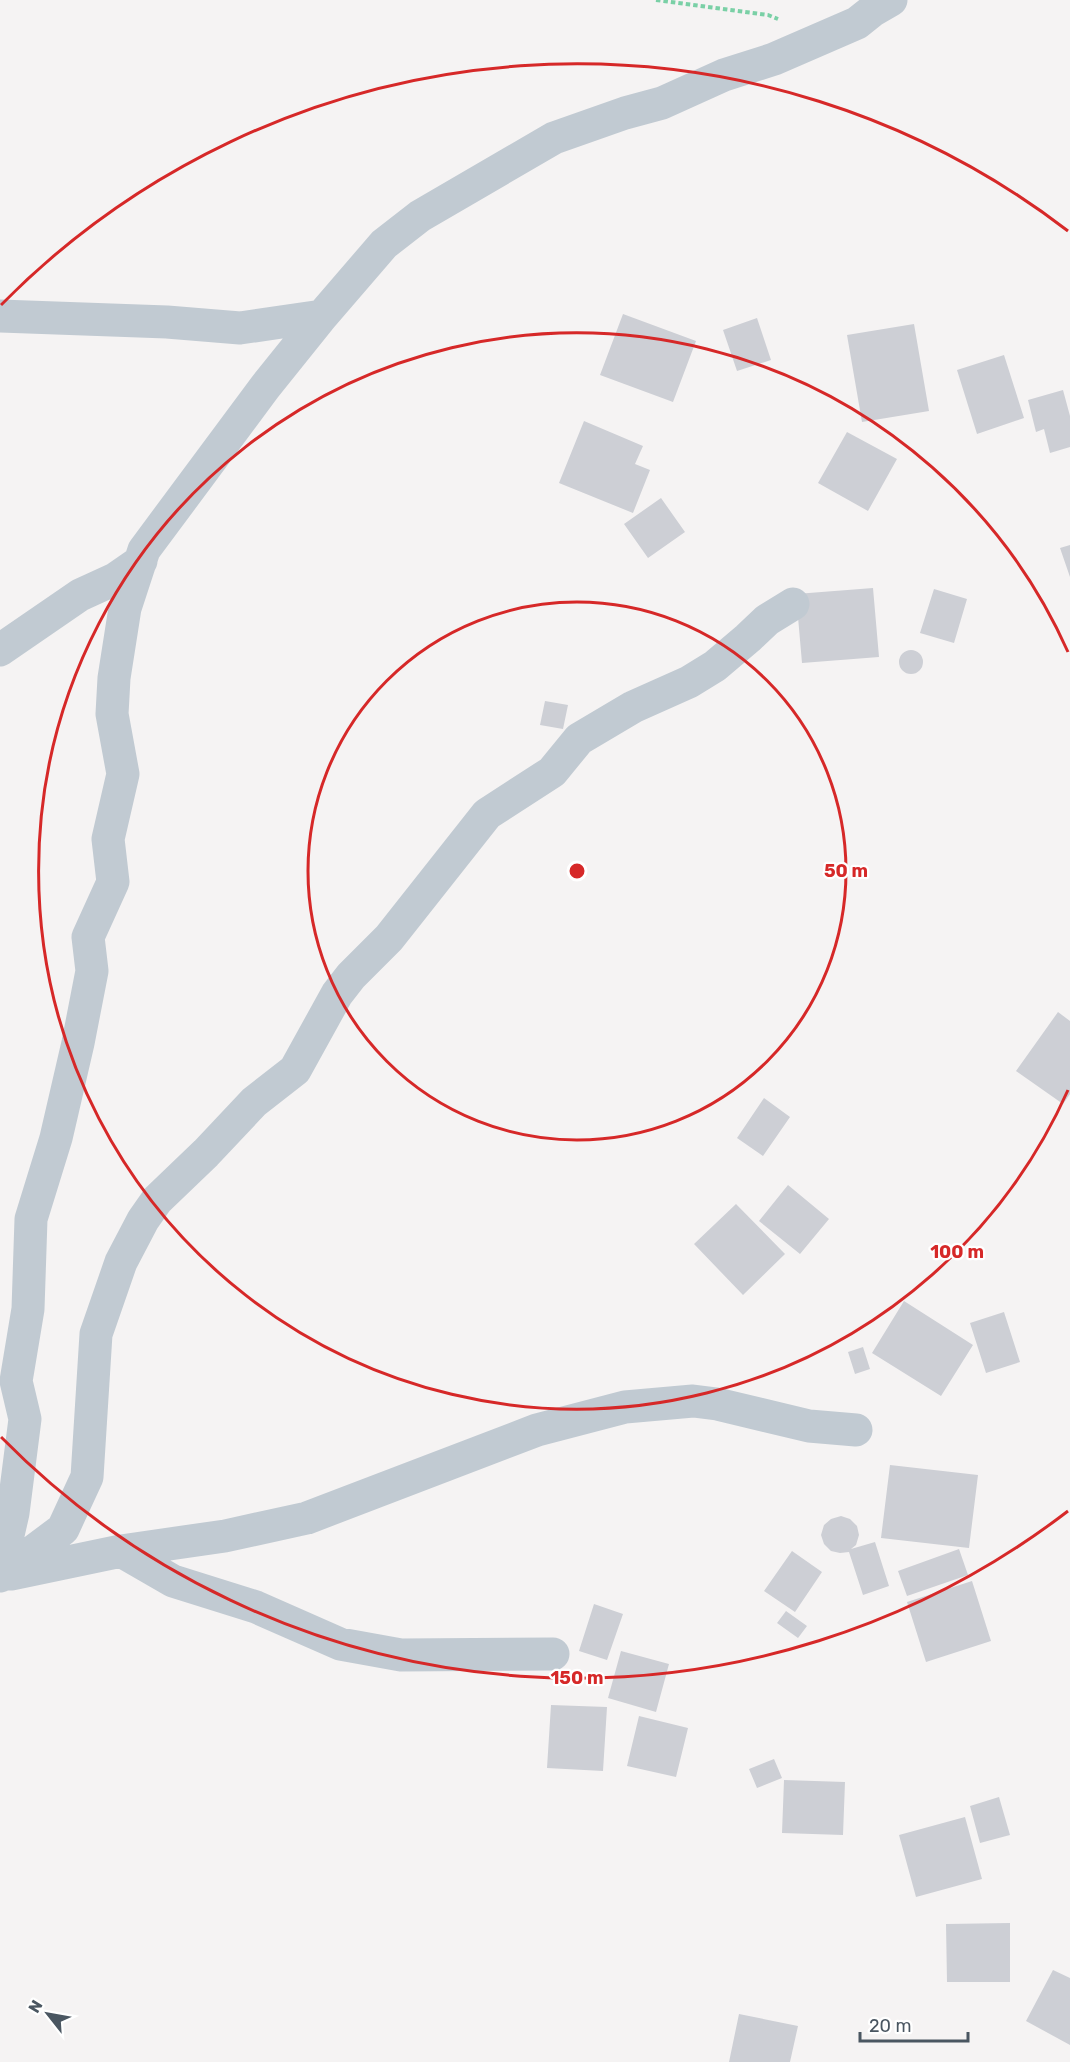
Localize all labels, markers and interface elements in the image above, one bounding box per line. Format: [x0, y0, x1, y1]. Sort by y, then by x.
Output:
text: 50 m [824, 860, 868, 882]
centre of rings [567, 861, 587, 881]
text: 100 m [930, 1241, 984, 1263]
text: 150 m [550, 1667, 604, 1689]
north arrow [18, 1984, 78, 2044]
text: N [24, 1997, 47, 2016]
scale bar [860, 2005, 968, 2043]
text: 20 m [869, 2015, 911, 2037]

